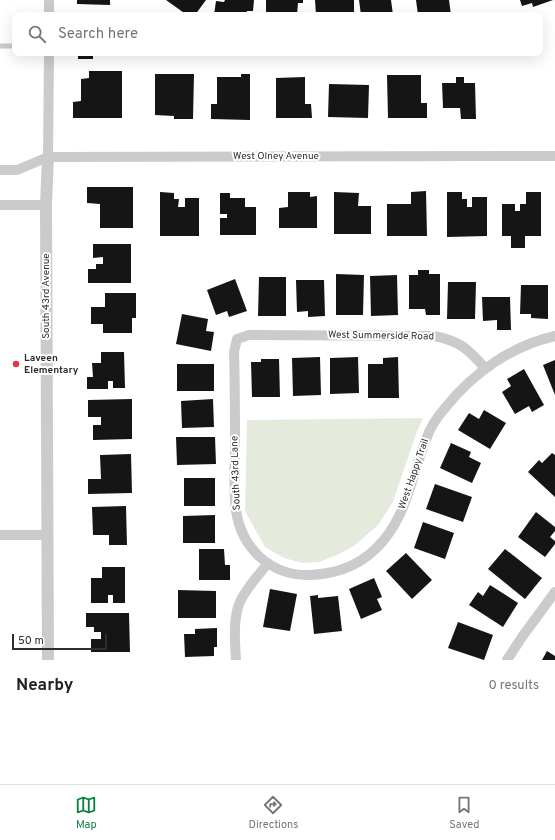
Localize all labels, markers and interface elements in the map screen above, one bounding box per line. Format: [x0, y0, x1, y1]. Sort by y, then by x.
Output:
search box [12, 12, 543, 56]
icon: search [26, 23, 48, 45]
text: Search here [58, 25, 138, 44]
street label: West Olney Avenue [233, 150, 319, 163]
street label: South 43rd Avenue [40, 253, 53, 339]
street label: West Summerside Road [328, 329, 434, 343]
place label: Laveen Elementary [24, 352, 79, 377]
marker: Laveen Elementary [11, 359, 21, 369]
street label: South 43rd Lane [228, 436, 244, 510]
street label: West Happy Trail [396, 437, 432, 511]
scale bar [12, 632, 107, 651]
text: 50 m [18, 634, 44, 648]
text: Nearby [16, 675, 73, 697]
text: 0 results [488, 678, 539, 694]
tab: Map [75, 794, 97, 832]
tab: Directions [248, 794, 298, 832]
tab: Saved [449, 794, 480, 832]

